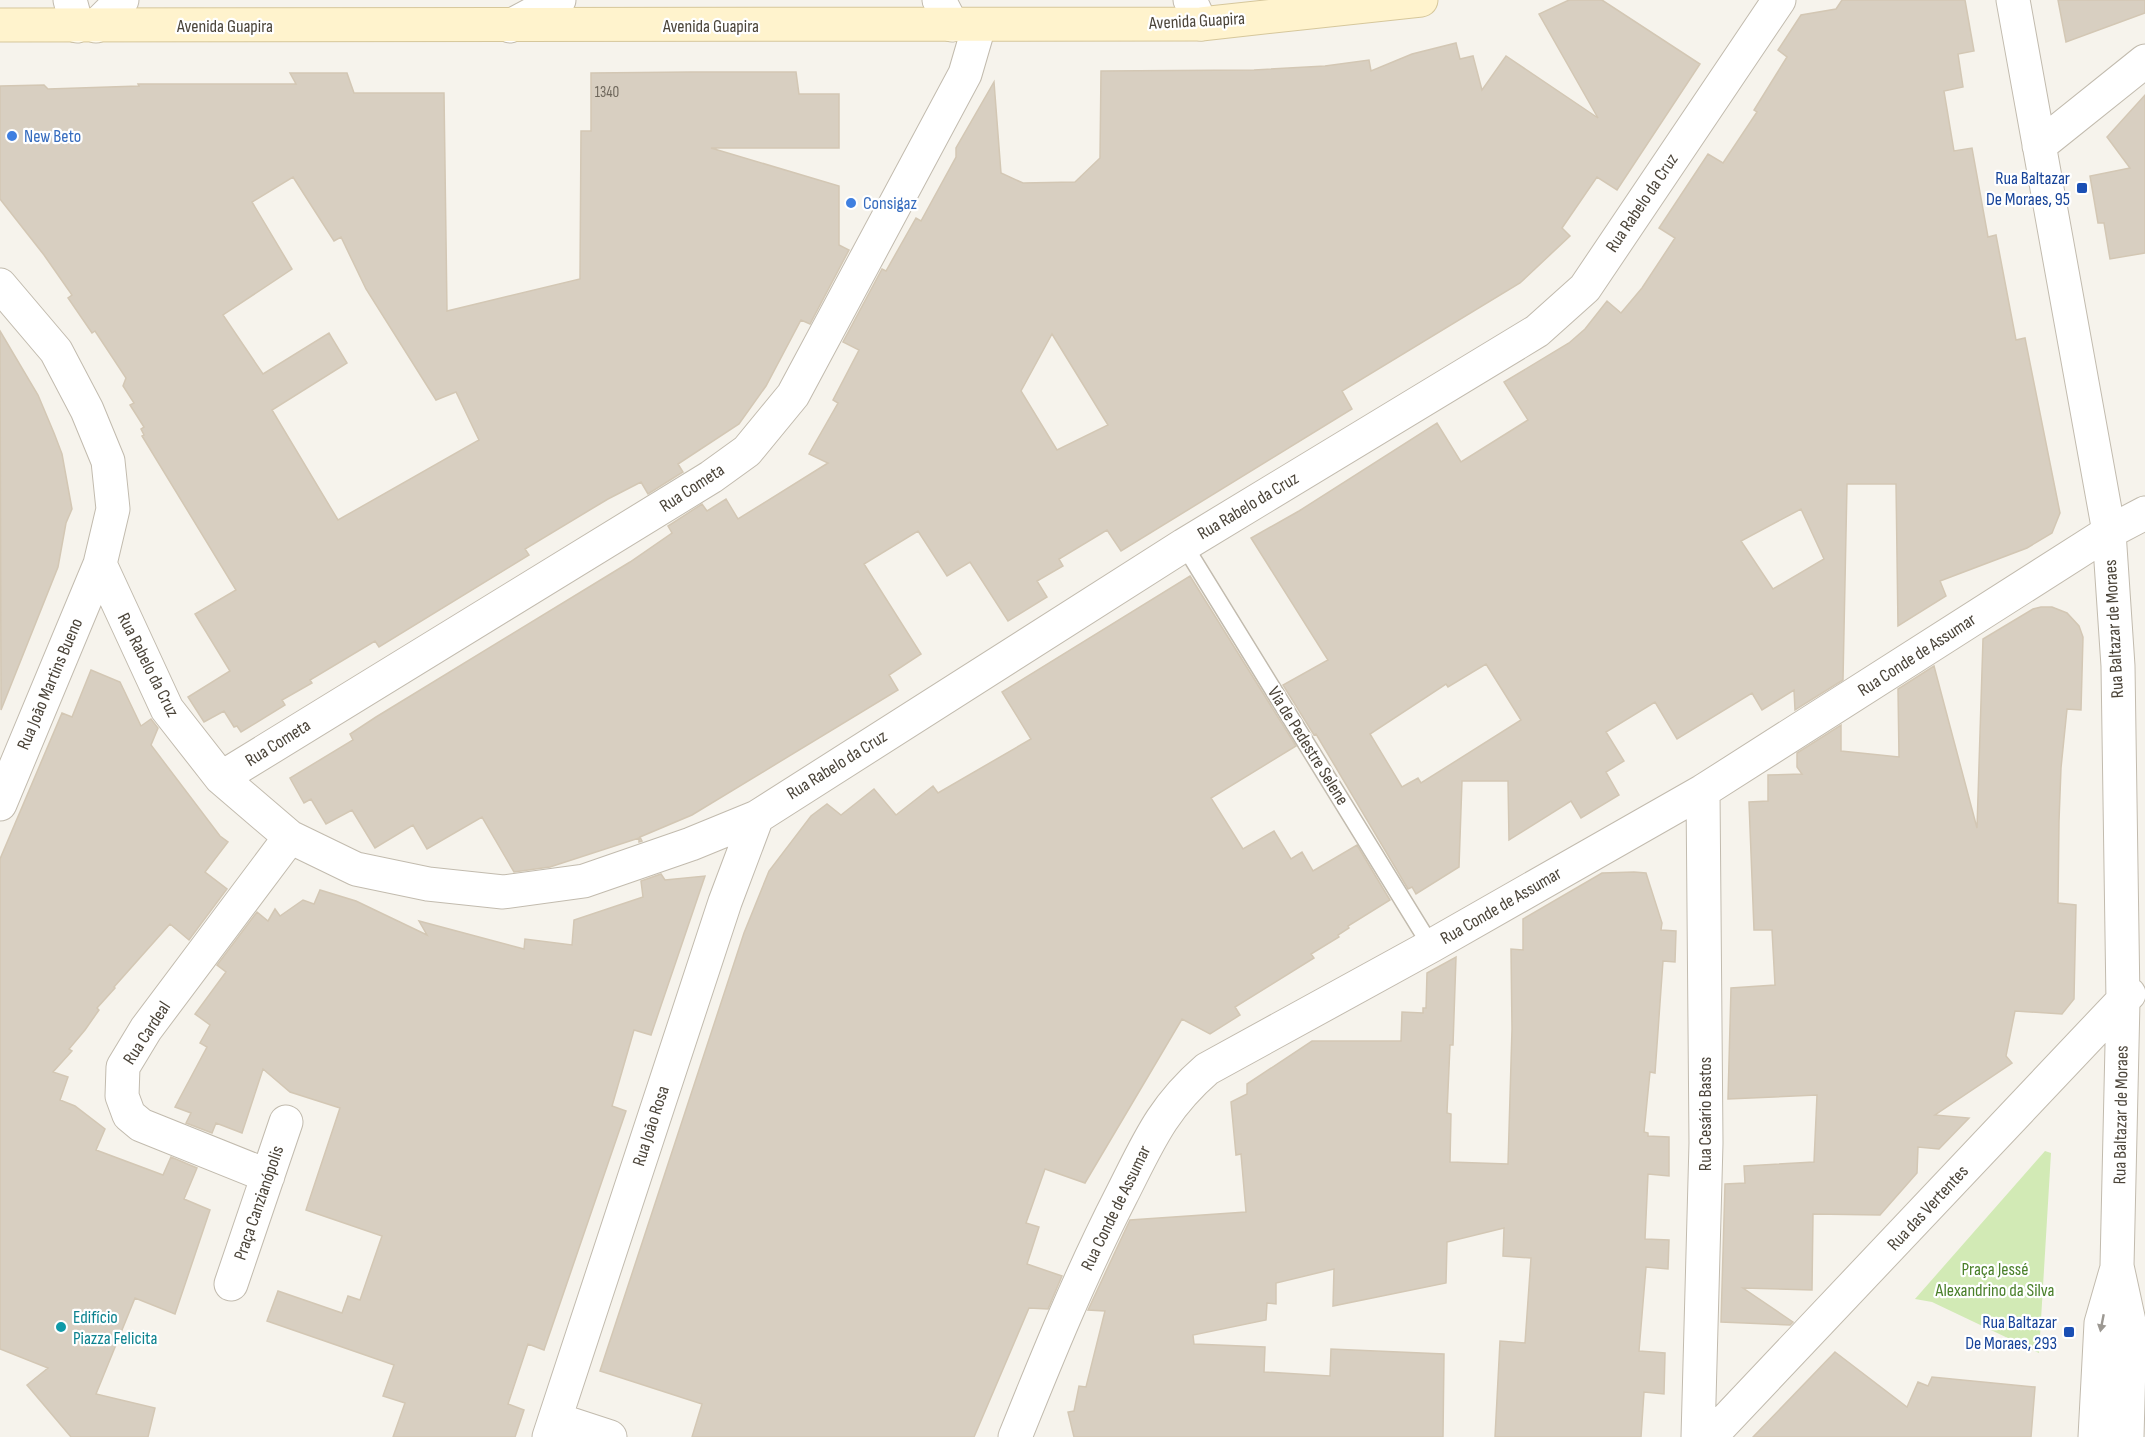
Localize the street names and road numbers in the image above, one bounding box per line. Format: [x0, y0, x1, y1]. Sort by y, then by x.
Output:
street label: Avenida Guapira [1148, 8, 1246, 34]
street label: Avenida Guapira [176, 16, 273, 37]
street label: Avenida Guapira [662, 16, 759, 37]
street label: Rua Rabelo da Cruz [1601, 149, 1683, 256]
street label: Rua Cometa [656, 459, 728, 517]
street label: Rua Rabelo da Cruz [1194, 467, 1303, 544]
street label: Rua Baltazar de Moraes [2100, 559, 2128, 699]
street label: Rua Rabelo da Cruz [113, 609, 184, 721]
street label: Rua Conde de Assumar [1854, 609, 1980, 701]
street label: Rua João Martins Bueno [13, 615, 87, 753]
street label: Via de Pedestre Selene [1263, 683, 1353, 809]
street label: Rua Cometa [242, 715, 314, 771]
street label: Rua Rabelo da Cruz [783, 726, 891, 804]
street label: Rua Conde de Assumar [1437, 863, 1565, 949]
street label: Rua Cardeal [119, 998, 175, 1068]
street label: Rua Baltazar de Moraes [2109, 1045, 2133, 1185]
street label: Rua Cesário Bastos [1695, 1057, 1716, 1171]
street label: Rua João Rosa [628, 1083, 674, 1169]
street label: Rua Conde de Assumar [1077, 1142, 1155, 1274]
street label: Praça Canzianópolis [230, 1143, 288, 1263]
street label: Rua das Vertentes [1883, 1161, 1973, 1255]

